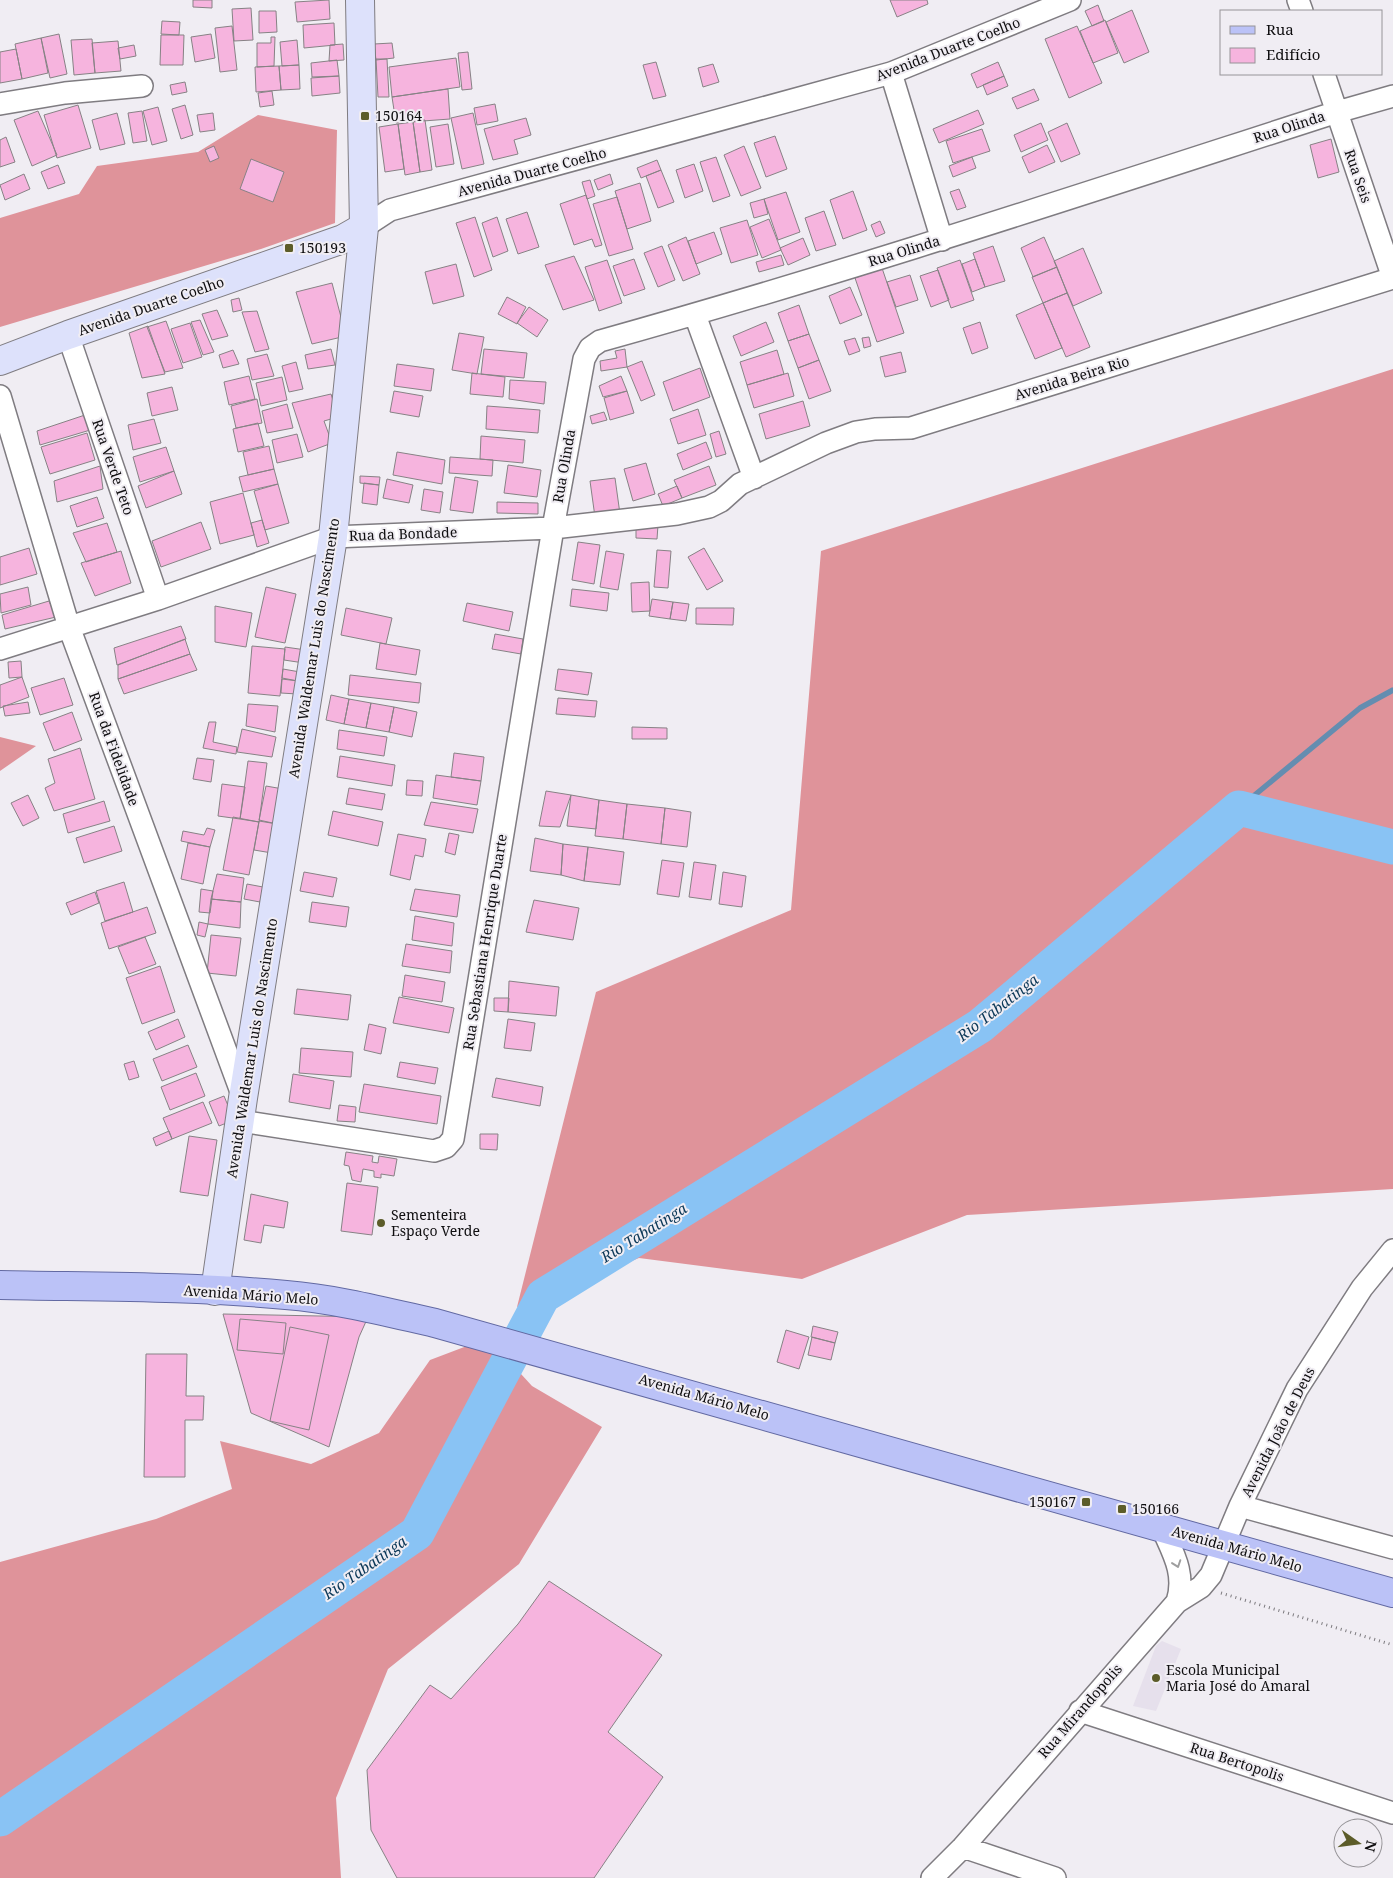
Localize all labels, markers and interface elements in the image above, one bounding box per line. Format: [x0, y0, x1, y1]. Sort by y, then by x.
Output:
legend [1220, 10, 1383, 75]
street label: Avenida Duarte Coelho [873, 12, 1023, 85]
text: Rua [1266, 19, 1294, 39]
text: Edifício [1266, 44, 1321, 64]
place label: 150164 [375, 106, 422, 125]
street label: Rua Olinda [1251, 106, 1327, 147]
marker: 150164 [359, 110, 371, 122]
street label: Avenida Duarte Coelho [455, 142, 608, 201]
street label: Rua Seis [1340, 147, 1376, 205]
street label: Rua Olinda [866, 231, 942, 270]
place label: 150193 [299, 238, 346, 257]
marker: 150193 [283, 242, 295, 254]
street label: Avenida Duarte Coelho [75, 272, 226, 339]
street label: Avenida Beira Rio [1012, 351, 1132, 404]
street label: Rua Verde Teto [88, 416, 139, 517]
street label: Rua Olinda [548, 428, 579, 504]
street label: Avenida Waldemar Luis do Nascimento [284, 517, 343, 779]
street label: Rua da Bondade [348, 522, 458, 545]
street label: Rua da Fidelidade [85, 689, 144, 808]
street label: Rua Sebastiana Henrique Duarte [458, 832, 511, 1051]
street label: Avenida Waldemar Luis do Nascimento [222, 917, 281, 1179]
water label: Rio Tabatinga [952, 969, 1042, 1046]
water label: Rio Tabatinga [596, 1198, 690, 1267]
place label: Sementeira Espaço Verde [391, 1205, 480, 1240]
marker: Sementeira Espaço Verde [375, 1217, 387, 1229]
street label: Avenida Mário Melo [183, 1280, 319, 1309]
street label: Avenida João de Deus [1237, 1364, 1319, 1500]
street label: Avenida Mário Melo [637, 1369, 772, 1424]
place label: 150167 [1029, 1492, 1076, 1511]
marker: 150167 [1080, 1496, 1092, 1508]
place label: 150166 [1132, 1499, 1179, 1518]
marker: 150166 [1116, 1503, 1128, 1515]
street label: Avenida Mário Melo [1170, 1521, 1305, 1576]
water label: Rio Tabatinga [318, 1531, 410, 1604]
one-way arrow [1171, 1559, 1181, 1568]
street label: Rua Mirandopolis [1033, 1660, 1126, 1762]
place label: Escola Municipal Maria José do Amaral [1166, 1660, 1311, 1695]
marker: Escola Municipal Maria José do Amaral [1150, 1672, 1162, 1684]
street label: Rua Bertopolis [1188, 1737, 1287, 1786]
north arrow [1333, 1818, 1383, 1868]
text: N [1361, 1839, 1382, 1854]

